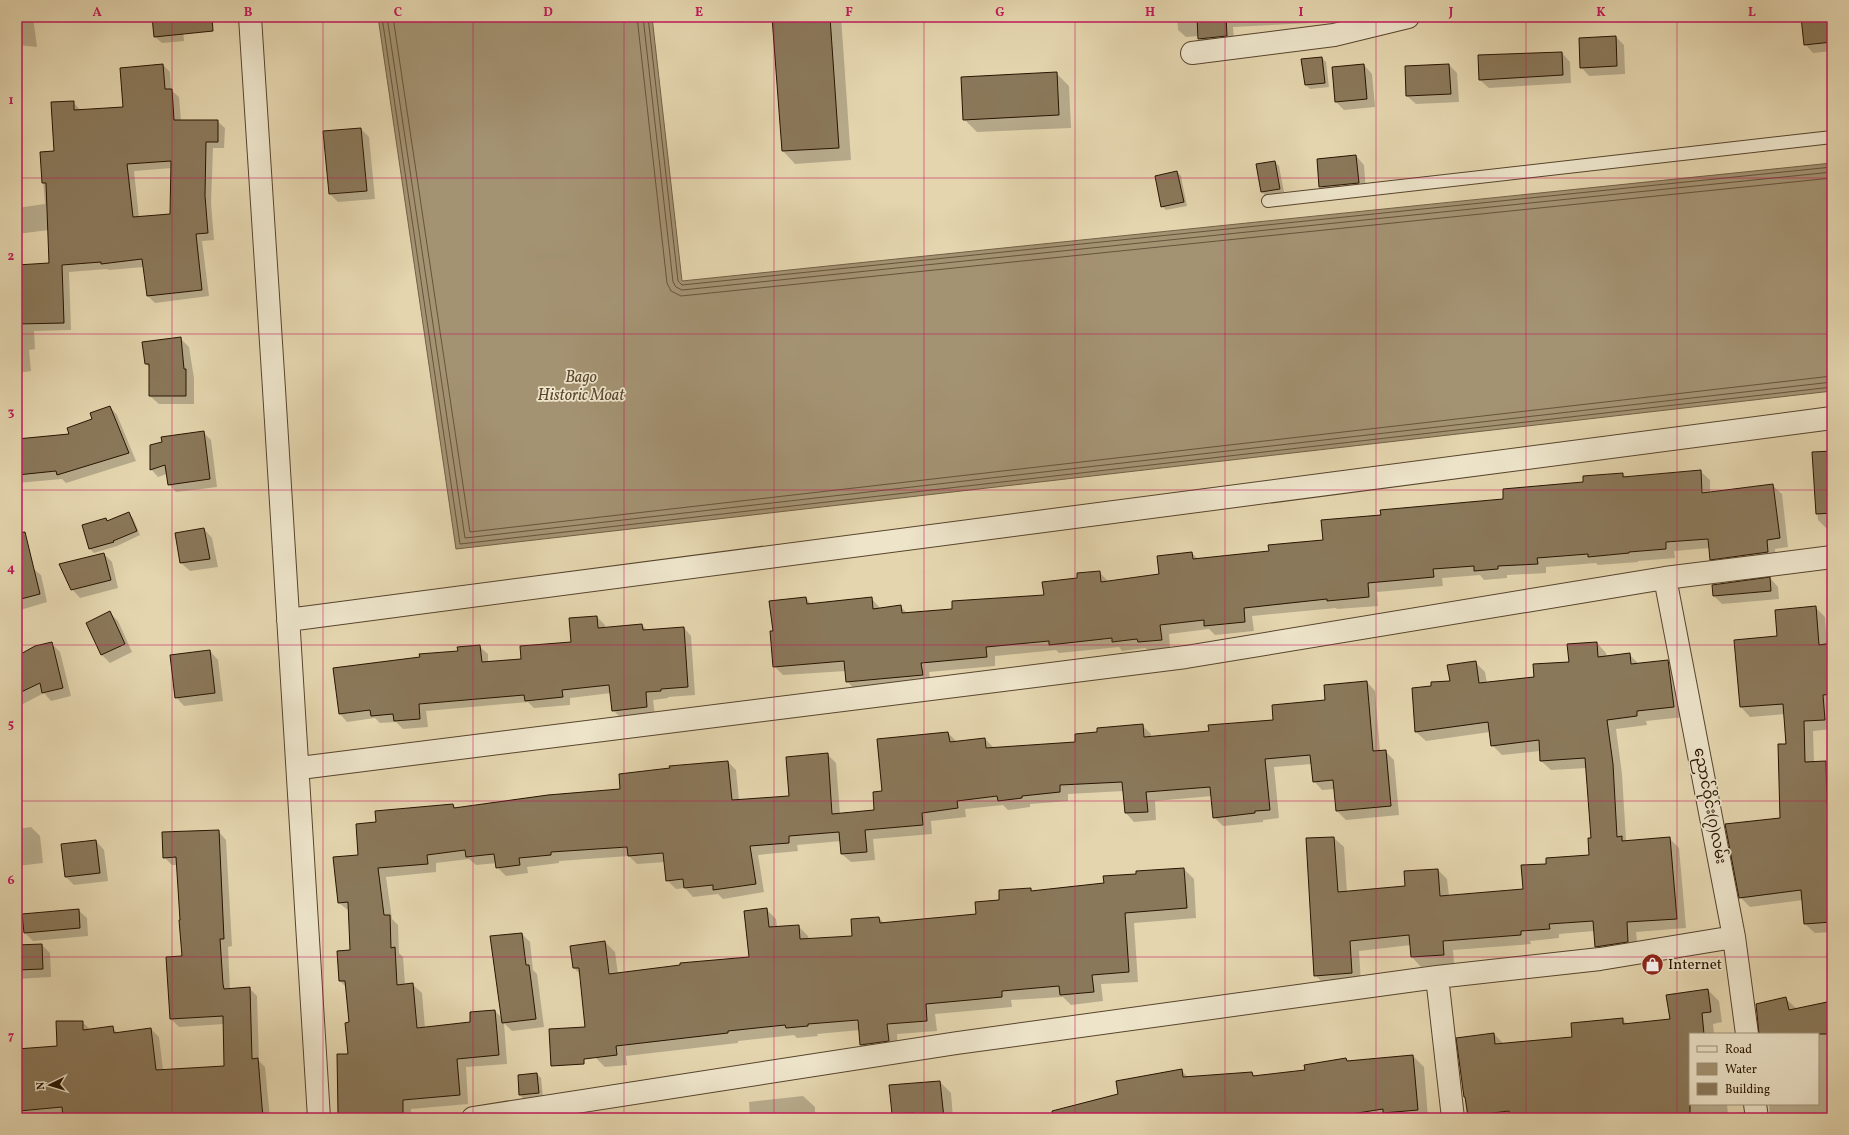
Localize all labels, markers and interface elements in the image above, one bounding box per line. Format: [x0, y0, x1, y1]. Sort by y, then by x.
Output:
text: A [92, 4, 102, 22]
text: B [244, 4, 253, 22]
text: C [394, 4, 402, 22]
text: D [543, 4, 553, 22]
text: E [695, 4, 703, 22]
text: F [845, 4, 853, 22]
text: G [995, 4, 1005, 22]
text: H [1145, 4, 1155, 22]
text: I [1299, 4, 1304, 22]
text: J [1448, 4, 1454, 22]
text: K [1596, 4, 1606, 22]
text: L [1748, 4, 1756, 22]
text: 1 [8, 92, 14, 110]
text: 2 [8, 248, 15, 266]
water label: Bago Historic Moat [538, 367, 625, 407]
text: 3 [8, 404, 15, 422]
text: 4 [7, 560, 15, 578]
text: 5 [8, 716, 14, 734]
street label: ညောင်ဝိုင်း(၇)လမ်း [1687, 746, 1732, 866]
text: 6 [7, 872, 15, 890]
shop icon: Internet [1639, 952, 1665, 978]
place label: Internet [1668, 955, 1722, 976]
text: 7 [8, 1028, 14, 1046]
legend [1689, 1033, 1819, 1105]
text: Road [1725, 1042, 1752, 1058]
text: Water [1725, 1062, 1757, 1078]
north arrow [30, 1065, 70, 1105]
text: N [34, 1081, 49, 1090]
text: Building [1725, 1082, 1770, 1098]

